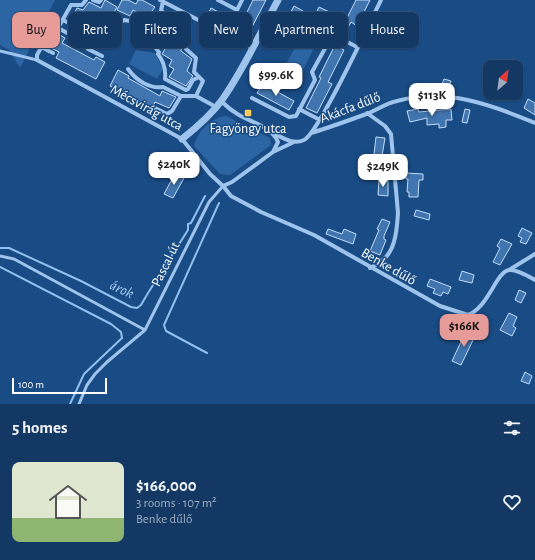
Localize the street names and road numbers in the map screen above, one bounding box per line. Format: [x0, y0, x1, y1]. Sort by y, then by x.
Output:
street label: Mécsvirág utca [108, 82, 185, 134]
street label: Akácfa dűlő [318, 90, 383, 126]
street label: Pascal út [149, 239, 183, 289]
street label: Benke dűlő [359, 246, 418, 288]

